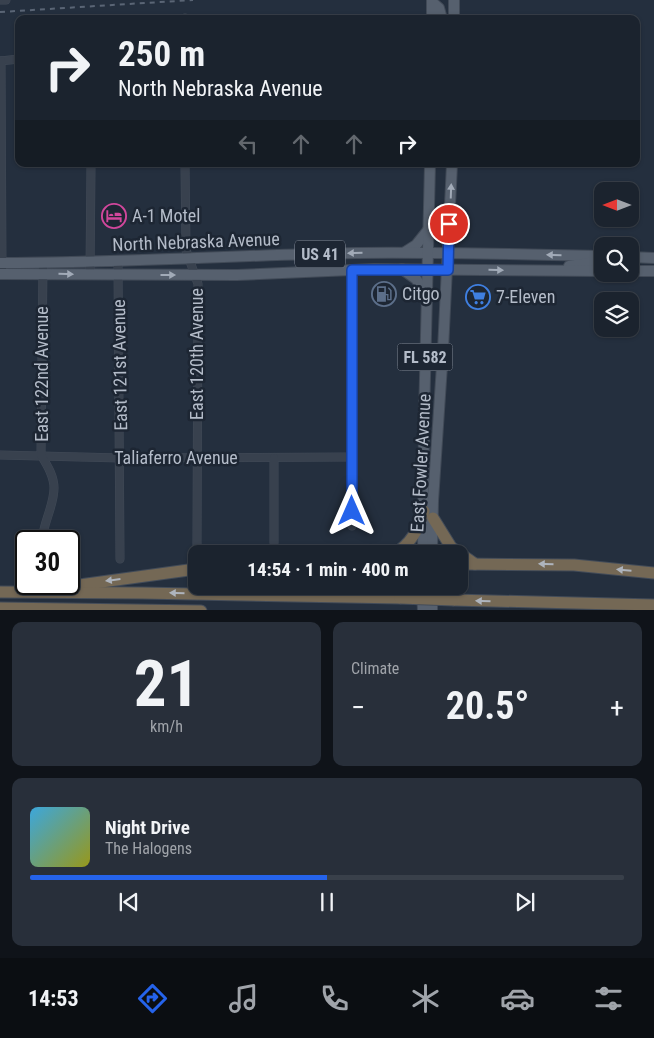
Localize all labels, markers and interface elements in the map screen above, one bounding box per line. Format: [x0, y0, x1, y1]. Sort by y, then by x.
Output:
text: 250 m [118, 34, 205, 75]
icon: right [35, 35, 100, 100]
text: North Nebraska Avenue [118, 76, 323, 101]
icon: left [234, 130, 262, 158]
icon: ahead [287, 130, 315, 158]
icon: ahead [340, 130, 368, 158]
icon: right [393, 130, 421, 158]
north arrow [594, 182, 639, 228]
map controls [594, 182, 639, 337]
one-way arrow [447, 183, 455, 199]
hotel icon: A-1 Motel [101, 203, 127, 229]
pin [428, 203, 470, 245]
place label: A-1 Motel [132, 205, 200, 226]
icon: arrive [435, 210, 463, 238]
street label: North Nebraska Avenue [112, 228, 280, 255]
button: search [594, 237, 639, 282]
road number: US 41 [295, 240, 345, 268]
one-way arrow [346, 249, 362, 257]
one-way arrow [546, 251, 562, 259]
one-way arrow [489, 266, 505, 274]
one-way arrow [58, 270, 74, 278]
one-way arrow [160, 271, 176, 279]
fuel station icon: Citgo [371, 281, 397, 307]
place label: Citgo [402, 283, 440, 304]
supermarket icon: 7-Eleven [465, 284, 491, 310]
place label: 7-Eleven [496, 286, 556, 307]
street label: East 120th Avenue [186, 288, 207, 420]
button: layers [594, 292, 639, 337]
street label: East 121st Avenue [108, 299, 131, 431]
street label: East 122nd Avenue [31, 306, 52, 442]
road number: FL 582 [398, 344, 452, 371]
street label: East Fowler Avenue [406, 393, 435, 533]
street label: Taliaferro Avenue [114, 447, 238, 468]
position arrow [325, 484, 377, 536]
speed limit sign: 30 [15, 530, 80, 595]
text: 14:54 · 1 min · 400 m [247, 558, 409, 581]
one-way arrow [537, 560, 553, 568]
one-way arrow [616, 566, 632, 574]
one-way arrow [105, 576, 121, 584]
one-way arrow [168, 589, 184, 597]
one-way arrow [475, 597, 491, 605]
text: 21 [134, 646, 199, 722]
text: Climate [351, 659, 399, 678]
text: 20.5° [446, 684, 529, 728]
text: − [351, 691, 365, 724]
text: + [610, 691, 624, 724]
text: km/h [150, 717, 183, 736]
text: Night Drive [105, 816, 190, 839]
text: The Halogens [105, 839, 192, 858]
icon: previous [115, 888, 143, 916]
icon: pause [313, 888, 341, 916]
icon: next [511, 888, 539, 916]
icon: directions [135, 981, 170, 1016]
icon: music [226, 981, 261, 1016]
icon: phone [317, 981, 352, 1016]
icon: climate [408, 981, 443, 1016]
icon: car [500, 981, 535, 1016]
icon: filters [591, 981, 626, 1016]
text: 14:53 [28, 986, 79, 1011]

